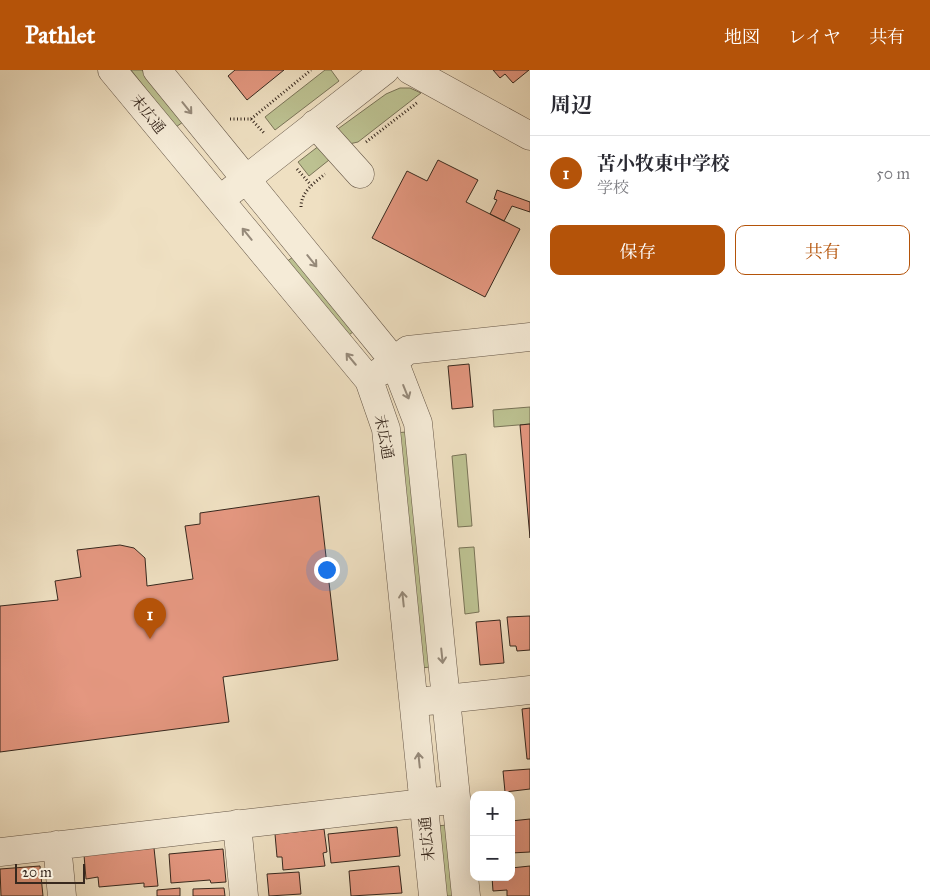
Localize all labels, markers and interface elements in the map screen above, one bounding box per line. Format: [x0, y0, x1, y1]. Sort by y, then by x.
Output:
text: Pathlet [25, 20, 95, 50]
text: 地図 [724, 26, 760, 48]
text: レイヤ [788, 26, 841, 48]
text: 共有 [869, 26, 905, 48]
street label: 末広通 [127, 91, 169, 137]
text: 周辺 [550, 92, 592, 118]
one-way arrow [182, 101, 193, 114]
text: 苫小牧東中学校 [597, 152, 730, 175]
text: 1 [563, 164, 569, 183]
text: 50 m [876, 164, 910, 183]
text: 学校 [597, 178, 629, 197]
button: 保存 [550, 225, 725, 275]
button: 共有 [735, 225, 910, 275]
one-way arrow [241, 228, 252, 241]
one-way arrow [306, 254, 317, 267]
one-way arrow [346, 353, 357, 366]
one-way arrow [402, 384, 411, 399]
street label: 末広通 [371, 413, 397, 461]
your location [314, 557, 340, 583]
one-way arrow [398, 591, 408, 607]
pin: 1 [134, 598, 166, 639]
one-way arrow [437, 648, 447, 664]
one-way arrow [414, 753, 424, 769]
map controls [470, 791, 515, 881]
button: + [470, 791, 515, 836]
street label: 末広通 [416, 816, 438, 862]
button: − [470, 836, 515, 881]
scale bar [15, 861, 85, 884]
text: 20 m [22, 864, 52, 881]

